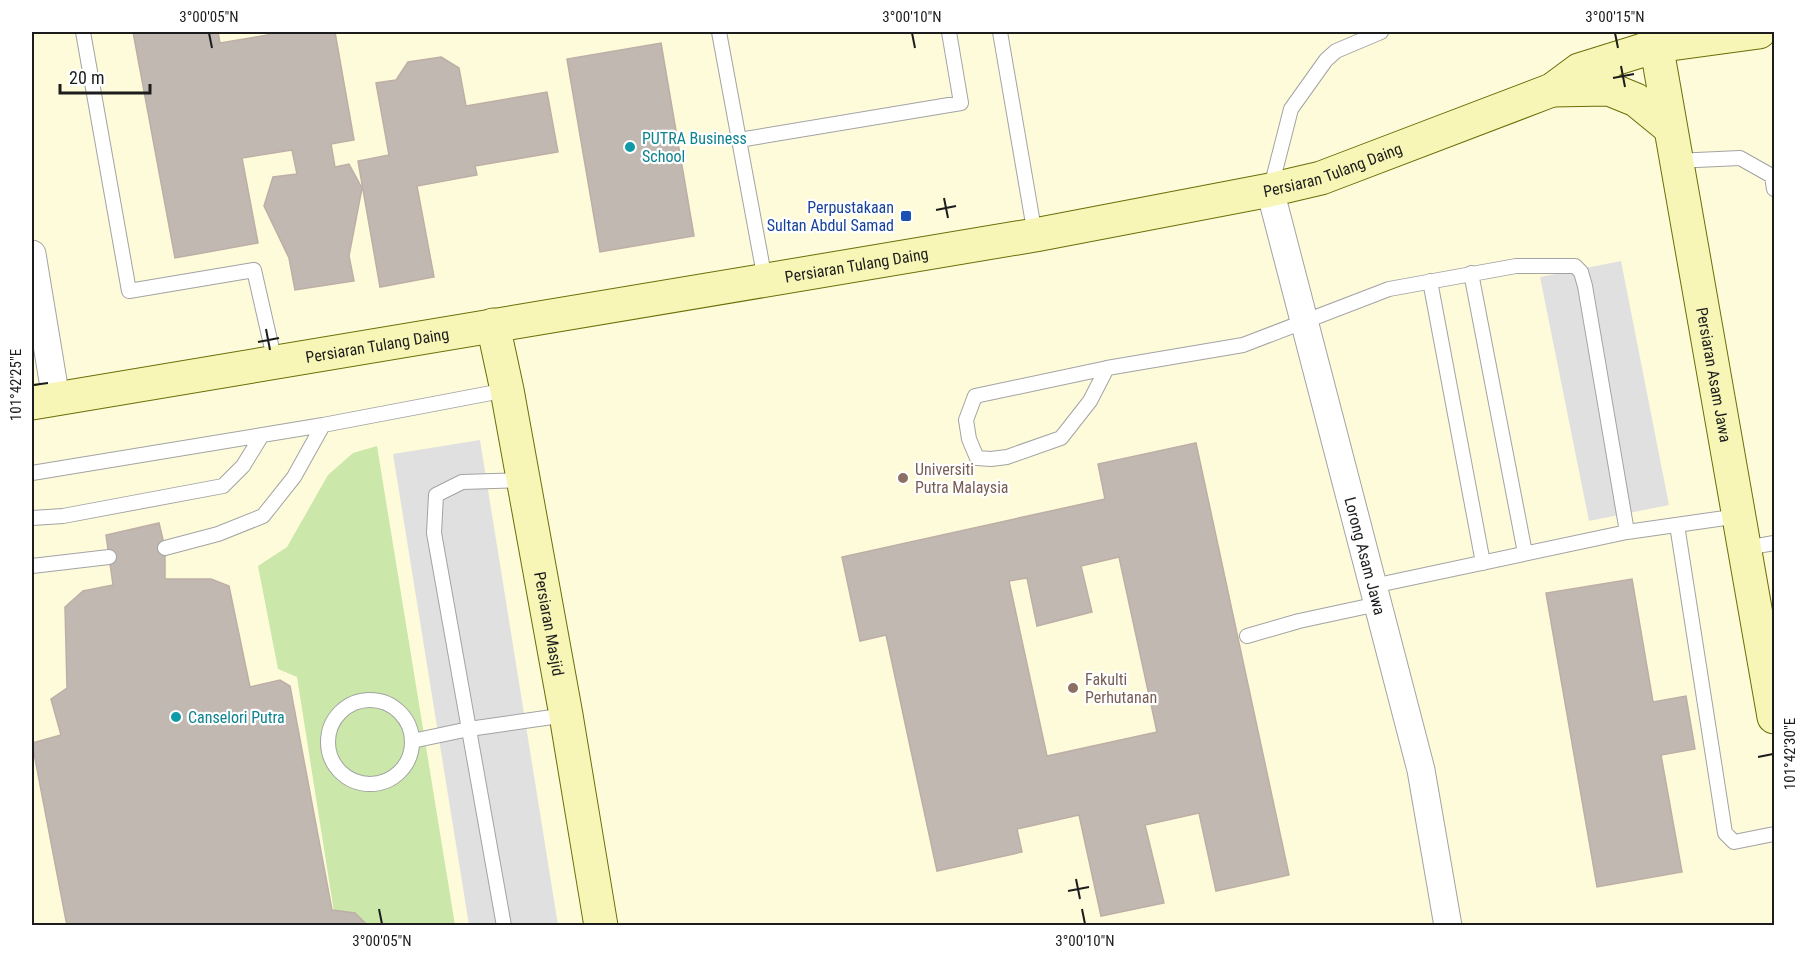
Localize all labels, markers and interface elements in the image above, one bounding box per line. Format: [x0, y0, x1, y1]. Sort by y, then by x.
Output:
text: 3°00'05"N [179, 8, 239, 26]
text: 3°00'10"N [882, 8, 942, 26]
text: 3°00'15"N [1585, 8, 1645, 26]
scale bar [60, 57, 150, 95]
text: 20 m [69, 67, 104, 88]
place label: PUTRA Business School [642, 129, 747, 166]
street label: Persiaran Tulang Daing [1262, 139, 1405, 201]
marker: PUTRA Business School [623, 140, 637, 154]
place label: Perpustakaan Sultan Abdul Samad [767, 198, 894, 235]
marker: Perpustakaan Sultan Abdul Samad [899, 209, 913, 223]
street label: Persiaran Tulang Daing [783, 244, 930, 287]
street label: Persiaran Asam Jawa [1692, 306, 1735, 444]
street label: Persiaran Tulang Daing [304, 324, 450, 367]
text: 101°42'25"E [7, 349, 25, 421]
place label: Universiti Putra Malaysia [915, 460, 1009, 497]
marker: Universiti Putra Malaysia [896, 471, 910, 485]
street label: Lorong Asam Jawa [1340, 495, 1389, 617]
street label: Persiaran Masjid [530, 570, 568, 677]
place label: Fakulti Perhutanan [1085, 670, 1157, 707]
marker: Fakulti Perhutanan [1066, 681, 1080, 695]
place label: Canselori Putra [188, 708, 285, 727]
marker: Canselori Putra [169, 710, 183, 724]
text: 101°42'30"E [1781, 718, 1799, 790]
text: 3°00'05"N [352, 932, 412, 950]
text: 3°00'10"N [1055, 932, 1115, 950]

